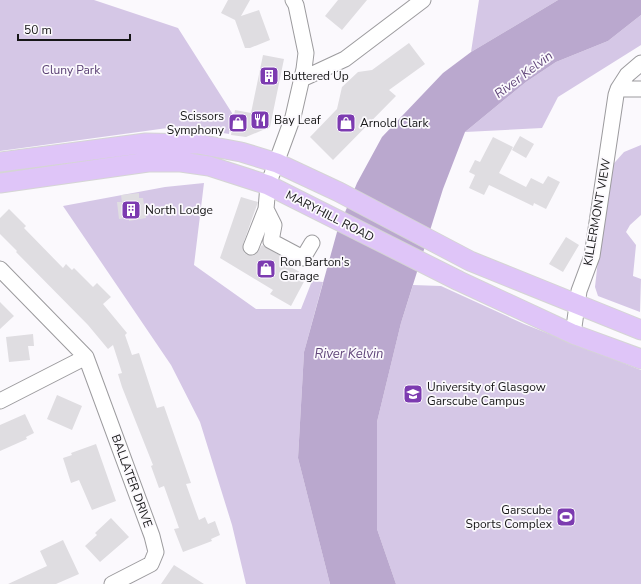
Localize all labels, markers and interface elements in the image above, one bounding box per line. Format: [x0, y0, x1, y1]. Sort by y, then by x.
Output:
scale bar [18, 16, 130, 42]
text: 50 m [24, 22, 52, 38]
water label: River Kelvin [491, 47, 557, 103]
park label: Cluny Park [42, 62, 101, 78]
building icon: Buttered Up [258, 65, 280, 87]
place label: Buttered Up [283, 68, 349, 84]
place label: Scissors Symphony [167, 108, 225, 138]
restaurant icon: Bay Leaf [249, 109, 271, 131]
shop icon: Scissors Symphony [227, 112, 249, 134]
place label: Bay Leaf [274, 112, 322, 128]
shop icon: Arnold Clark [335, 112, 357, 134]
place label: Arnold Clark [360, 115, 429, 131]
street label: KILLERMONT VIEW [580, 157, 614, 267]
street label: MARYHILL ROAD [283, 187, 377, 245]
building icon: North Lodge [120, 199, 142, 221]
place label: North Lodge [145, 202, 213, 218]
place label: Ron Barton's Garage [280, 254, 350, 284]
shop icon: Ron Barton's Garage [255, 258, 277, 280]
water label: River Kelvin [315, 345, 383, 363]
place label: University of Glasgow Garscube Campus [427, 379, 546, 409]
school or university icon: University of Glasgow Garscube Campus [402, 383, 424, 405]
street label: BALLATER DRIVE [108, 432, 156, 530]
place label: Garscube Sports Complex [466, 502, 553, 532]
sports icon: Garscube Sports Complex [555, 506, 577, 528]

